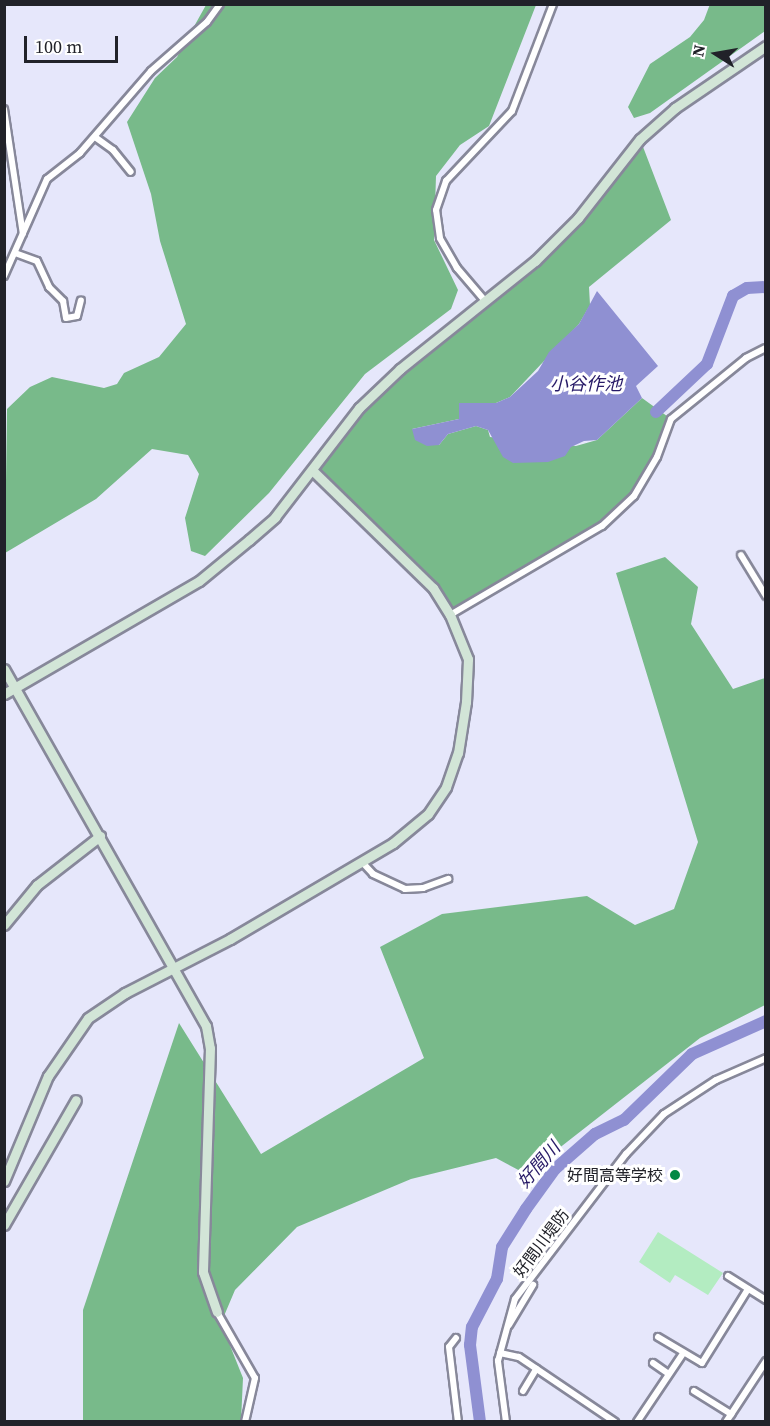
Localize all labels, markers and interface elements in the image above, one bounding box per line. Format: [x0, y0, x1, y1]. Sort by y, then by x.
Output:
scale bar [27, 24, 122, 62]
north arrow [686, 24, 746, 84]
text: 100 m [35, 34, 82, 59]
text: N [686, 43, 710, 58]
water label: 小谷作池 [550, 373, 622, 395]
water label: 好間川 [513, 1138, 565, 1192]
place label: 好間高等学校 [567, 1165, 663, 1185]
marker: 好間高等学校 [668, 1168, 682, 1182]
street label: 好間川堤防 [509, 1205, 573, 1281]

